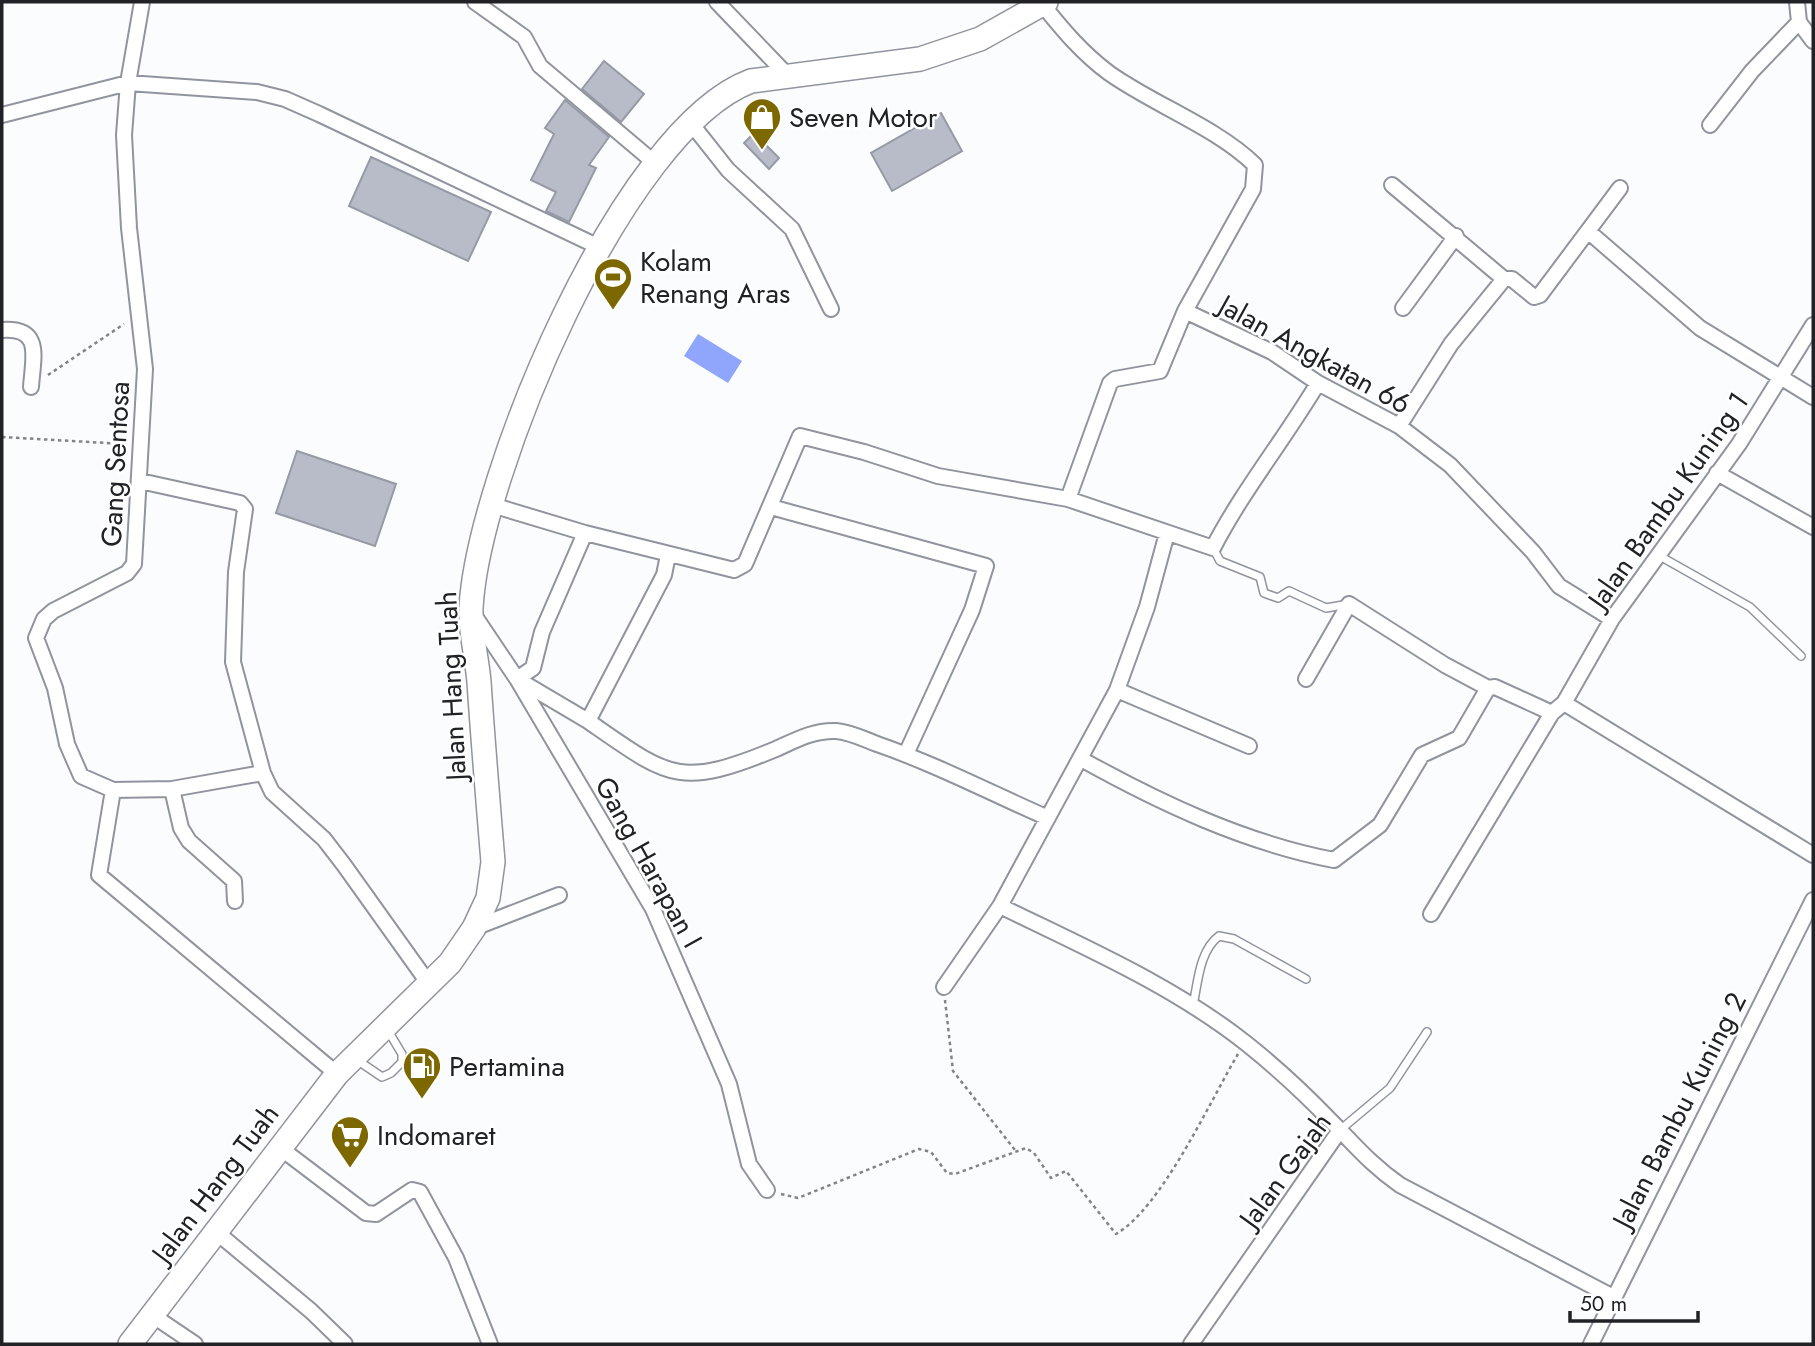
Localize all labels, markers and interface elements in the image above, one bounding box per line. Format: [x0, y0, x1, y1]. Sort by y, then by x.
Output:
shop icon: Seven Motor [741, 96, 783, 151]
place label: Seven Motor [789, 97, 938, 138]
place label: Kolam Renang Aras [640, 241, 790, 314]
sports icon: Kolam Renang Aras [592, 256, 634, 311]
street label: Jalan Angkatan 66 [1208, 283, 1418, 424]
street label: Gang Sentosa [91, 380, 140, 548]
street label: Jalan Bambu Kuning 1 [1576, 383, 1759, 620]
street label: Jalan Hang Tuah [426, 590, 477, 786]
street label: Gang Harapan I [585, 769, 713, 955]
street label: Jalan Bambu Kuning 2 [1600, 985, 1757, 1239]
fuel station icon: Pertamina [401, 1045, 443, 1100]
place label: Pertamina [449, 1046, 565, 1087]
street label: Jalan Hang Tuah [140, 1095, 289, 1274]
street label: Jalan Gajah [1227, 1104, 1341, 1240]
supermarket icon: Indomaret [329, 1114, 371, 1169]
place label: Indomaret [377, 1115, 496, 1156]
scale bar [1570, 1280, 1698, 1324]
text: 50 m [1580, 1289, 1627, 1319]

